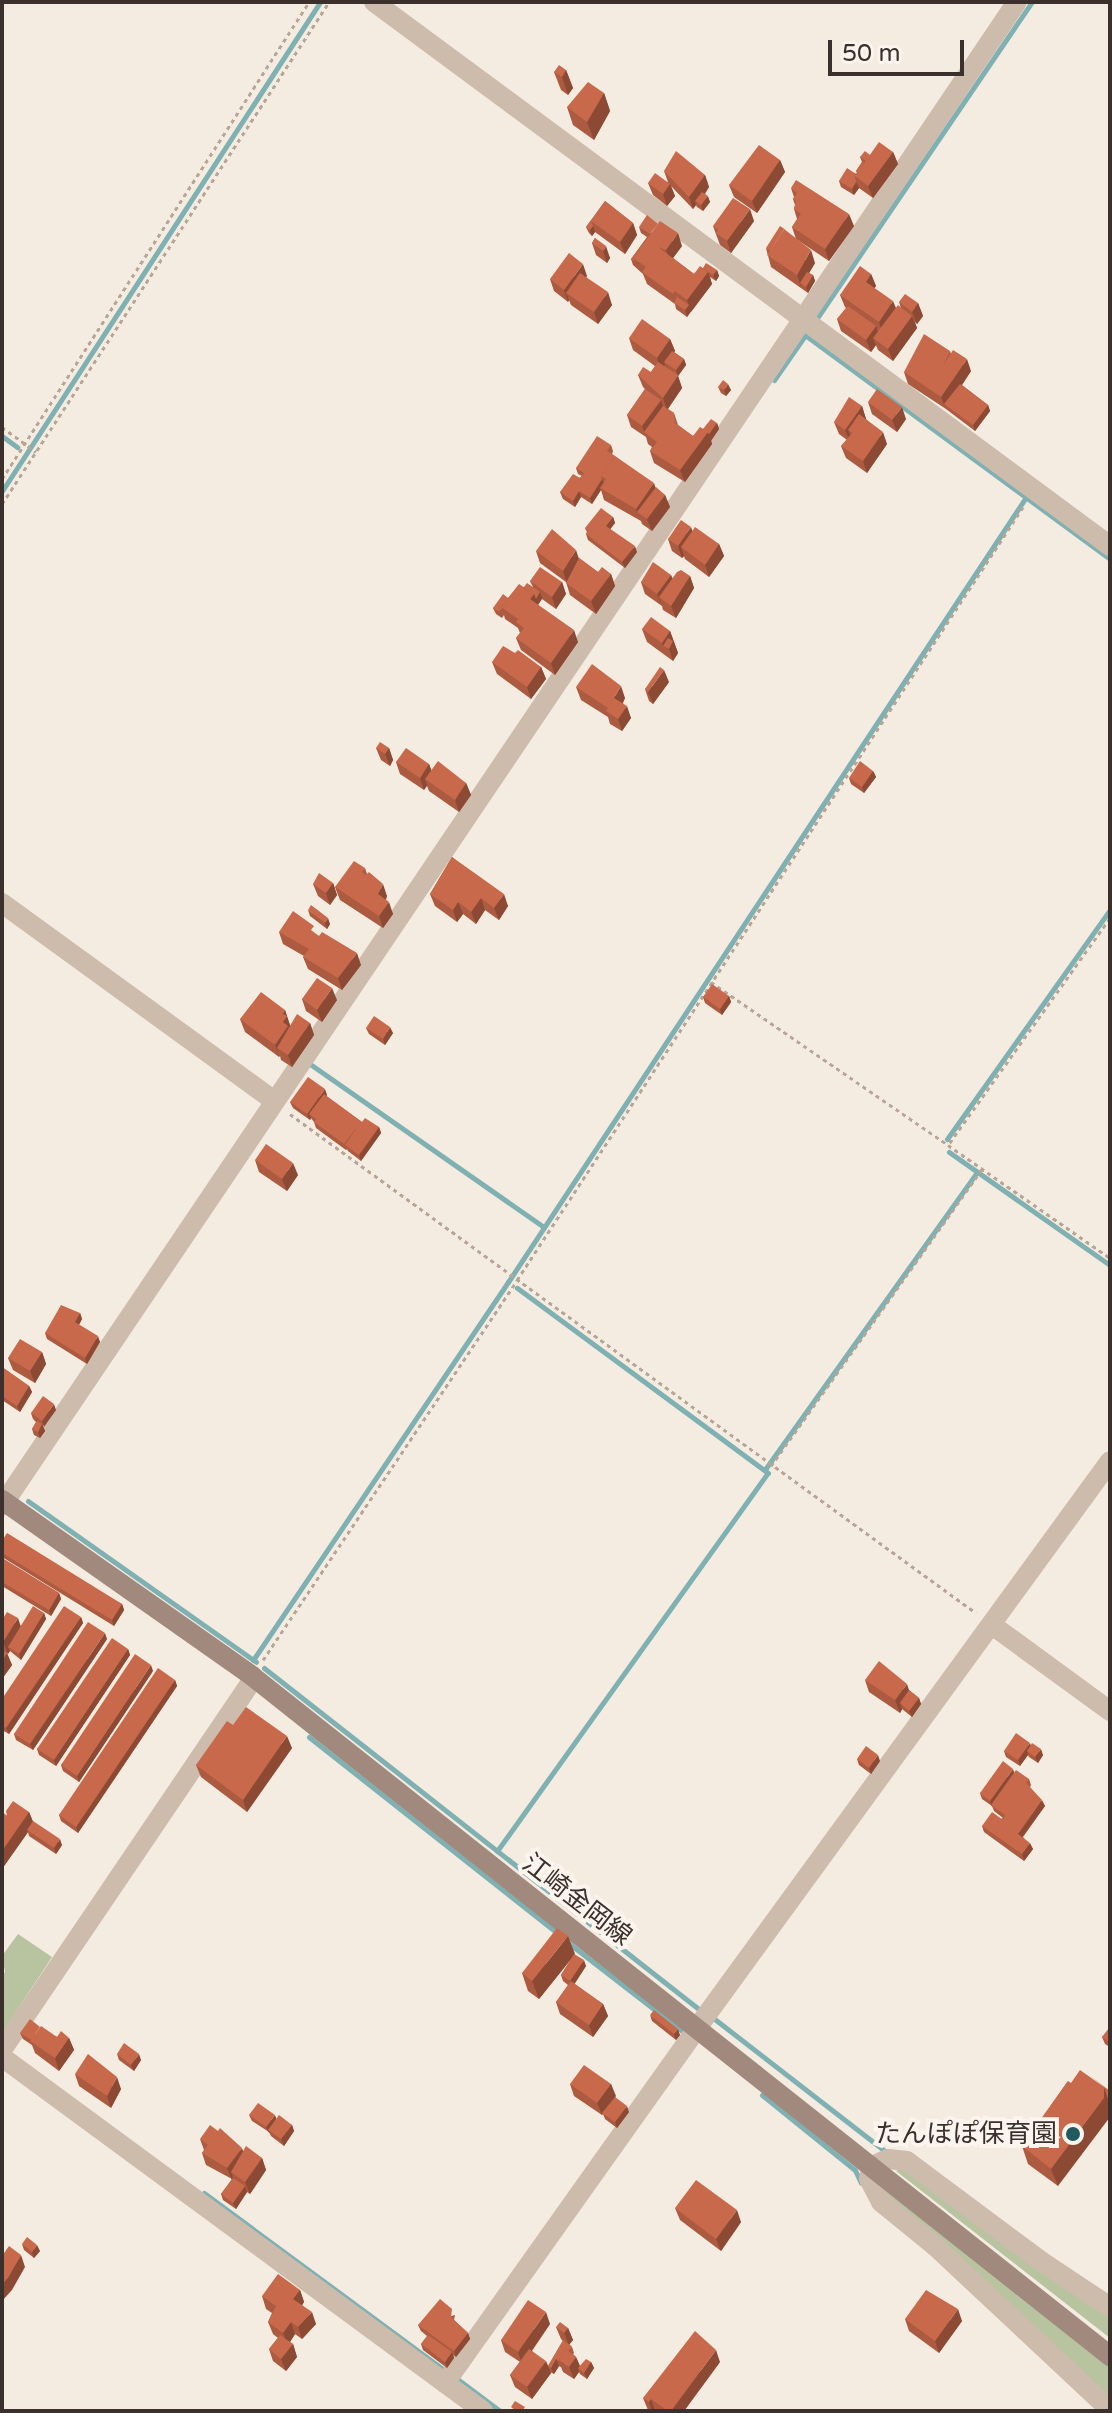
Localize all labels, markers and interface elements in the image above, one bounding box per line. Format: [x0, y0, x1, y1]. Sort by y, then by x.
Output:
scale bar [832, 24, 968, 74]
text: 50 m [842, 39, 900, 68]
street label: 江崎金岡線 [516, 1848, 638, 1952]
place label: たんぽぽ保育園 [875, 2118, 1057, 2150]
marker: たんぽぽ保育園 [1064, 2125, 1082, 2143]

